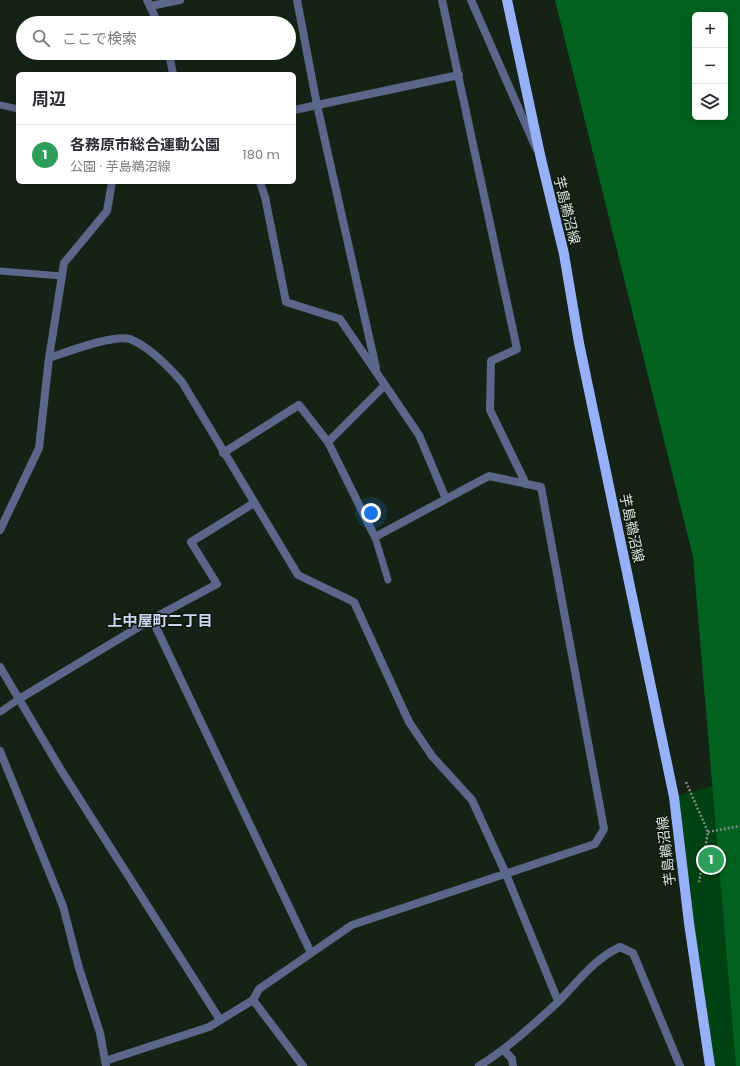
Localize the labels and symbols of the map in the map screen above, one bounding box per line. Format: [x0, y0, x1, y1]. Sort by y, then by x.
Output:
street label: 芋島鵜沼線 [549, 174, 585, 246]
street label: 芋島鵜沼線 [615, 492, 649, 564]
your location [361, 503, 381, 523]
district label: 上中屋町二丁目 [107, 610, 213, 631]
street label: 芋島鵜沼線 [652, 815, 680, 887]
pin: 1 [698, 845, 724, 875]

